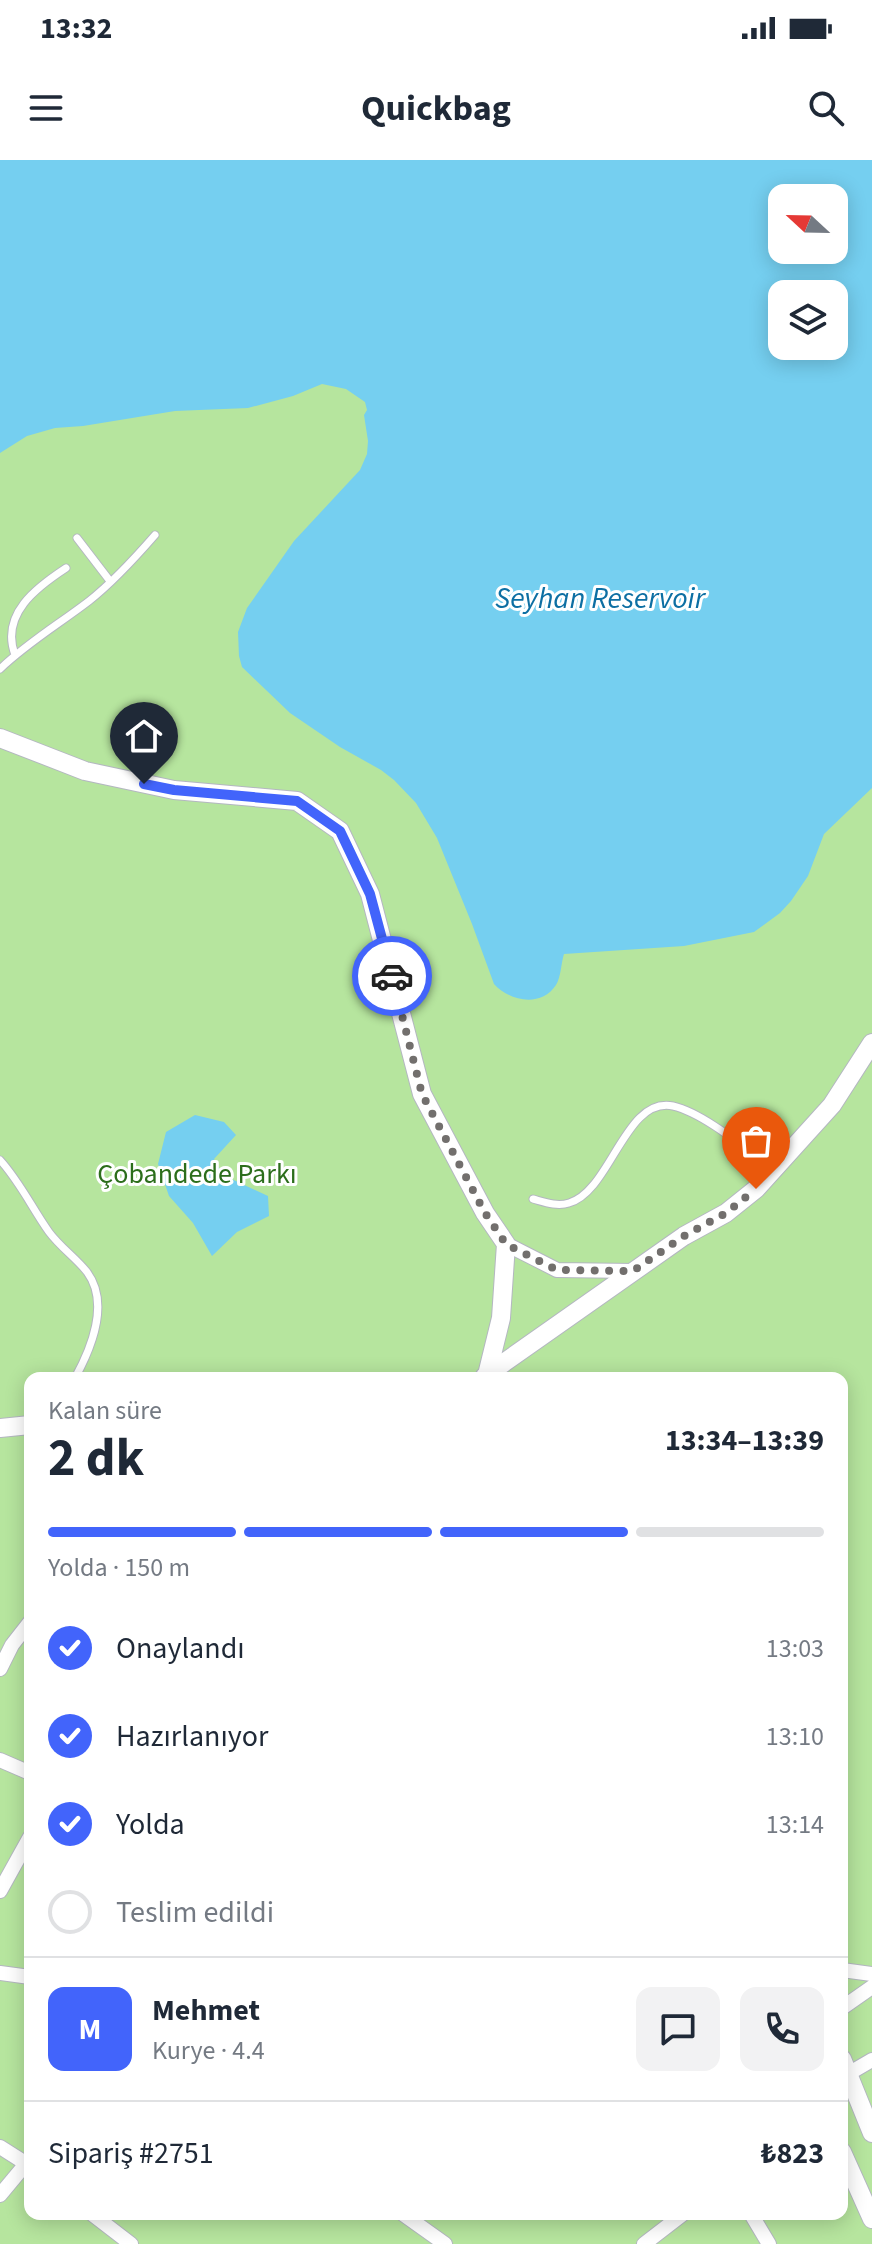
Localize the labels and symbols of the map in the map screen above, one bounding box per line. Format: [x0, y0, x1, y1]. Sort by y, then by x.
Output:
north arrow [768, 184, 848, 264]
water label: Seyhan Reservoir [495, 577, 707, 620]
pin [110, 702, 178, 784]
courier [352, 936, 432, 1016]
pin [722, 1107, 790, 1189]
park label: Çobandede Parkı [97, 1154, 297, 1194]

